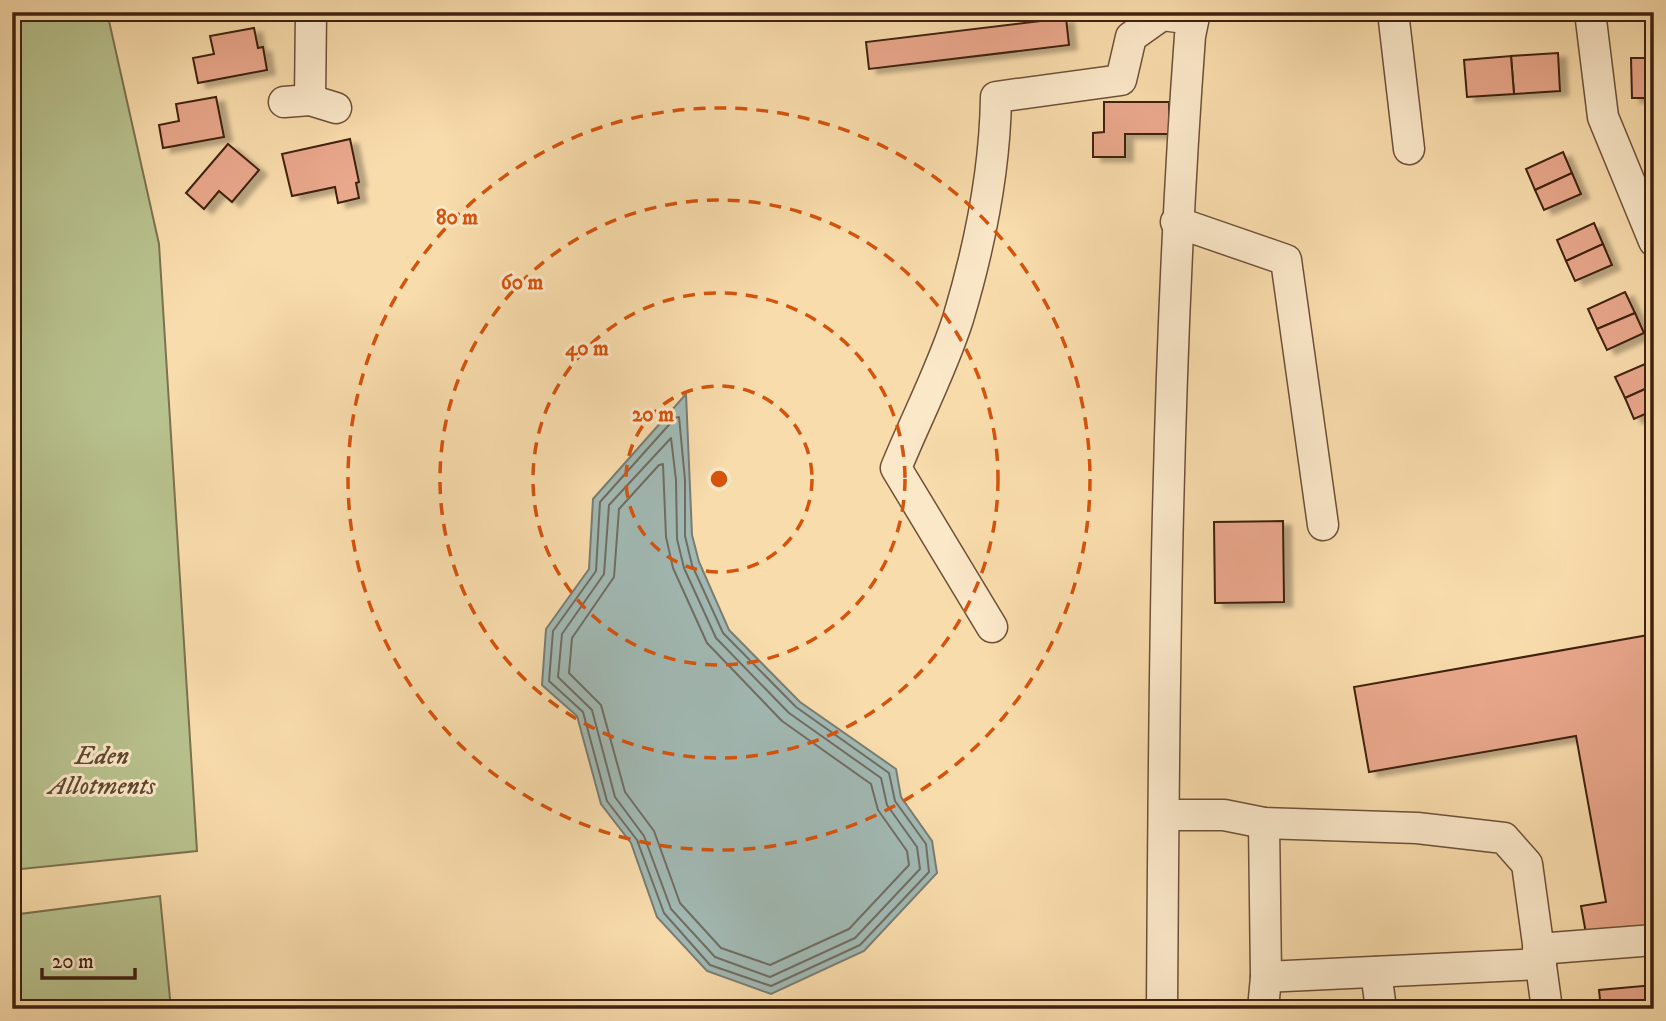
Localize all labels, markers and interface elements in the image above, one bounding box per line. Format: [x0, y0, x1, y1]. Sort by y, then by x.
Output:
text: 80 m [436, 205, 478, 231]
text: 60 m [501, 270, 543, 296]
text: 40 m [565, 336, 609, 362]
text: 20 m [632, 402, 674, 428]
centre of rings [707, 467, 731, 491]
park label: Eden Allotments [46, 740, 156, 803]
scale bar [42, 937, 135, 981]
text: 20 m [52, 949, 94, 975]

